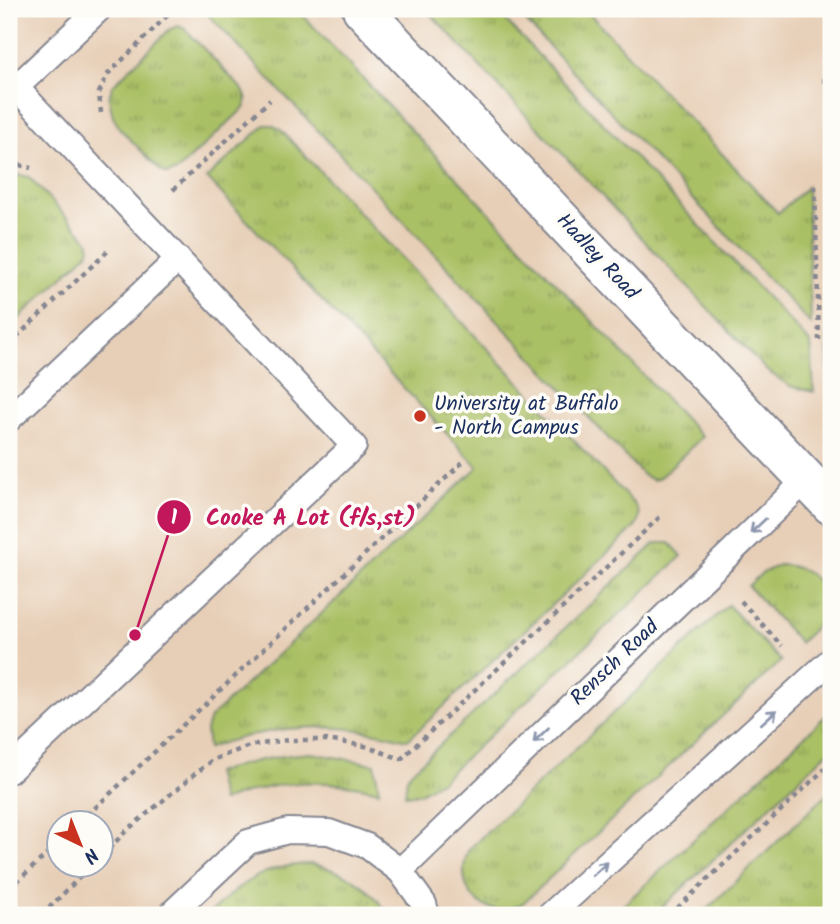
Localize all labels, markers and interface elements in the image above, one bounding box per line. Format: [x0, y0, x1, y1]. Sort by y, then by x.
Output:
street label: Hadley Road [548, 206, 647, 309]
place label: University at Buffalo - North Campus [434, 388, 619, 445]
marker: University at Buffalo - North Campus [412, 408, 428, 424]
callout: Cooke A Lot (f/s,st) [157, 495, 430, 539]
text: Cooke A Lot (f/s,st) [206, 501, 416, 537]
text: 1 [171, 502, 178, 535]
one-way arrow [750, 518, 767, 535]
street label: Rensch Road [563, 612, 667, 714]
one-way arrow [760, 708, 777, 725]
one-way arrow [533, 726, 550, 743]
north arrow [46, 808, 116, 878]
text: N [76, 840, 105, 870]
one-way arrow [591, 861, 608, 878]

